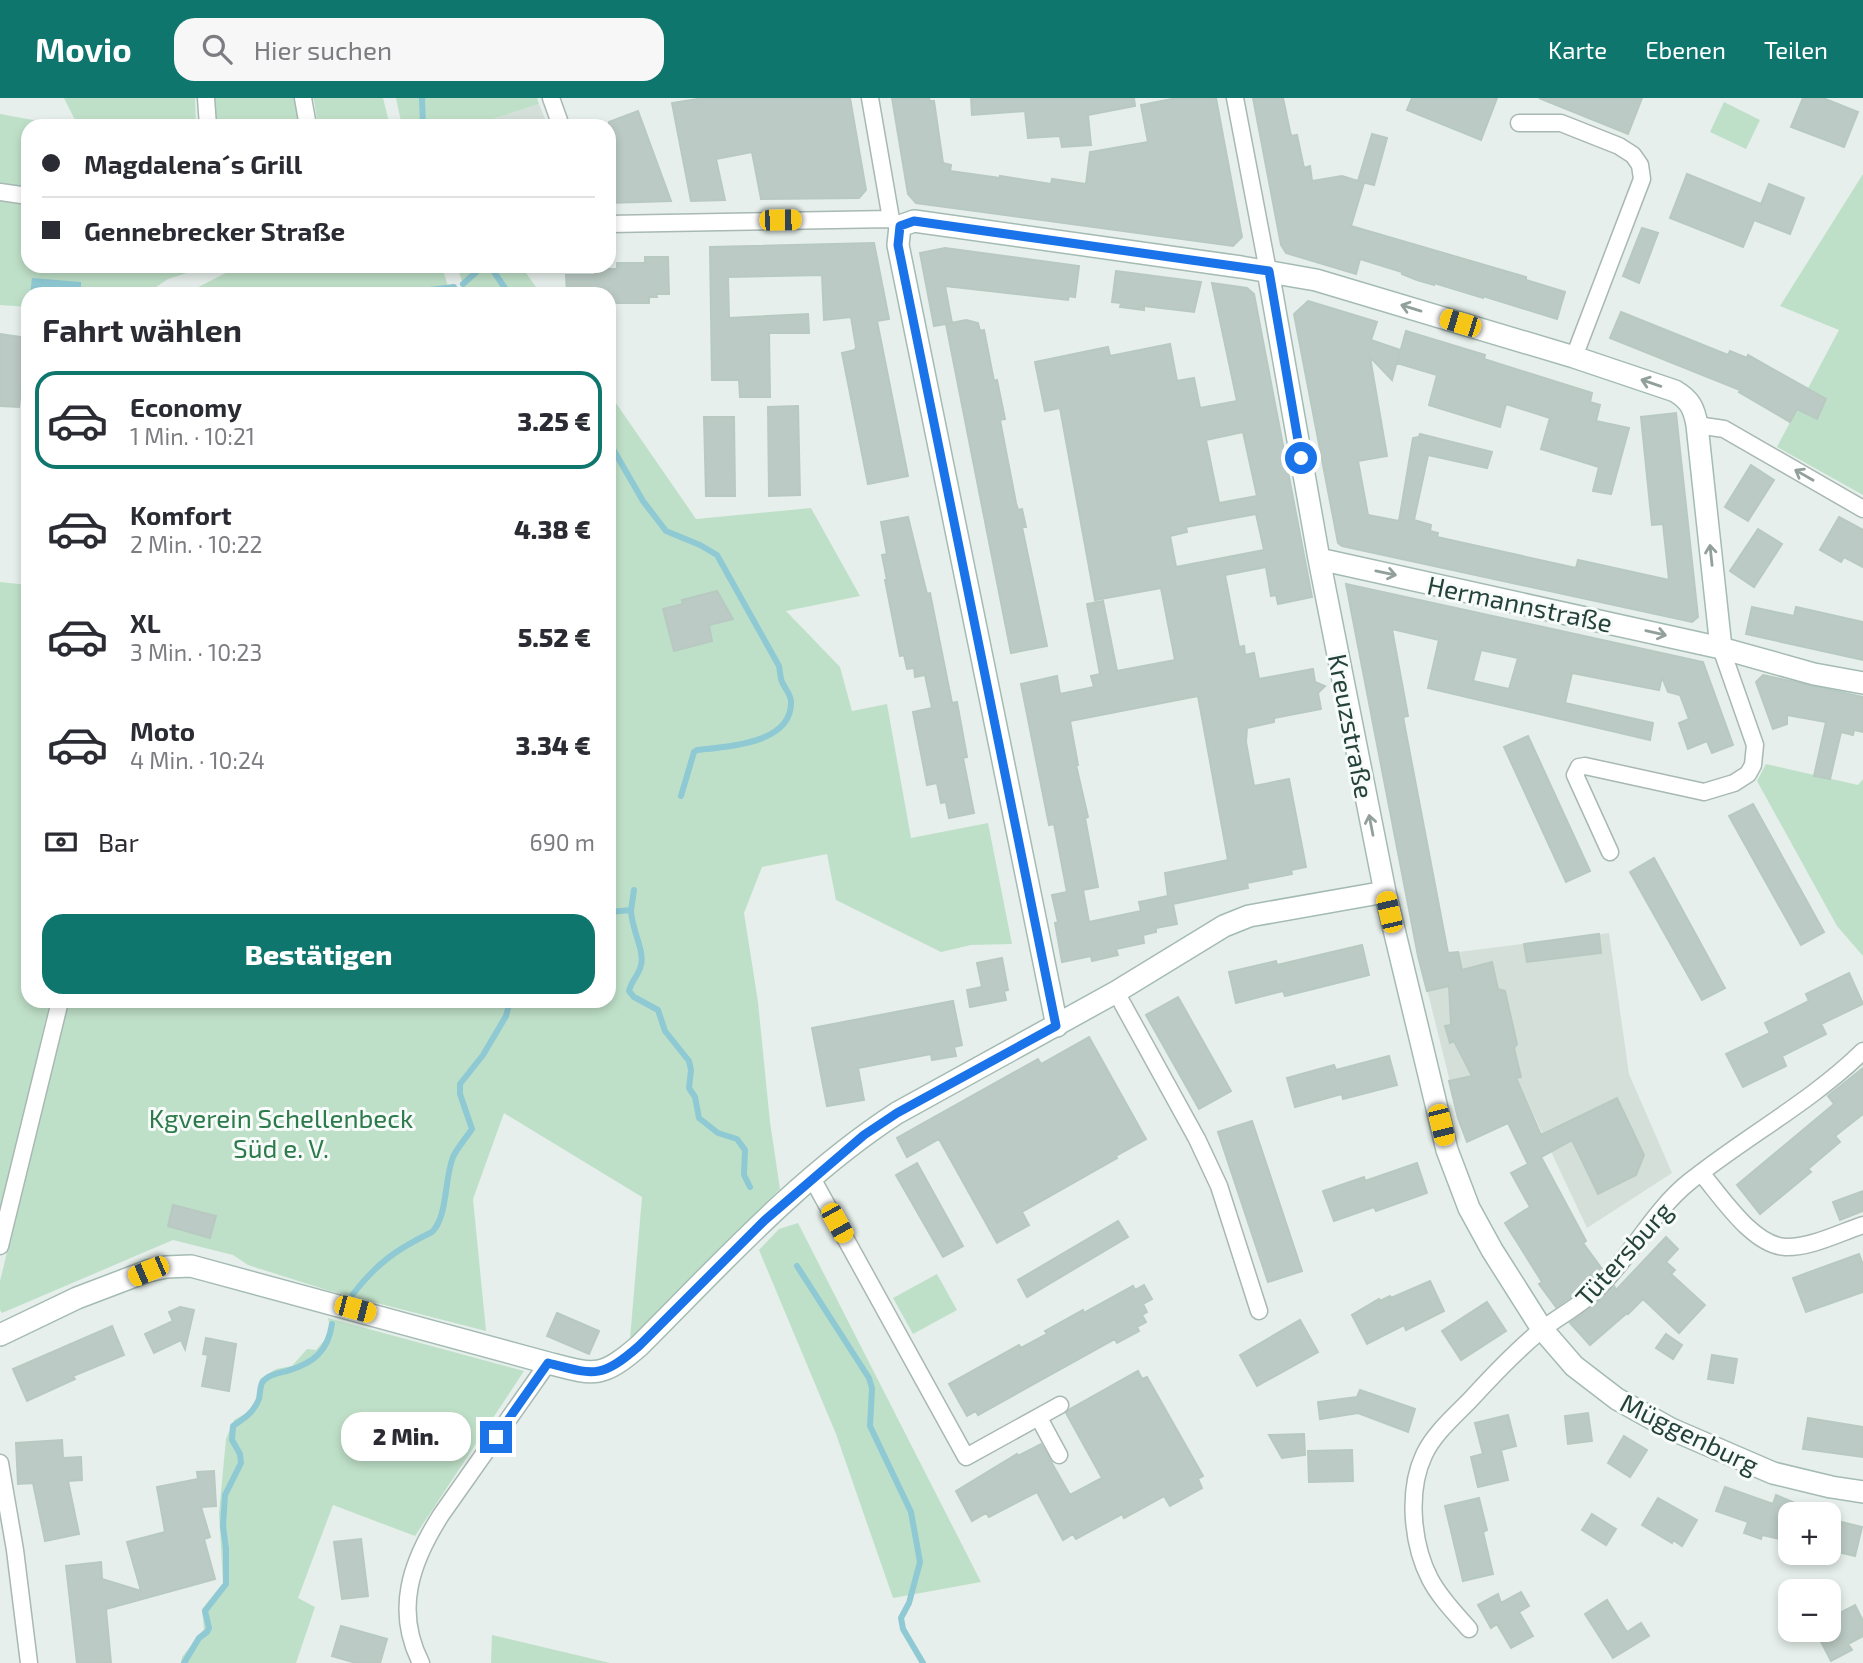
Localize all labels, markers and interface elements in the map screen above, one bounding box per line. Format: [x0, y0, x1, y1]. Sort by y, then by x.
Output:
search box [174, 18, 664, 81]
text: Movio [35, 29, 132, 69]
icon: search [198, 30, 236, 68]
text: Hier suchen [254, 34, 392, 65]
text: Karte [1548, 35, 1607, 64]
text: Ebenen [1645, 35, 1726, 64]
text: Teilen [1764, 35, 1828, 64]
text: Magdalena´s Grill [84, 148, 302, 179]
car [759, 209, 802, 231]
text: Gennebrecker Straße [84, 215, 345, 246]
one-way arrow [1400, 301, 1422, 314]
car [1437, 307, 1484, 339]
text: Fahrt wählen [42, 310, 242, 348]
one-way arrow [1641, 376, 1663, 388]
icon: car [46, 389, 109, 452]
text: Economy [130, 391, 242, 422]
text: 3.25 € [517, 405, 591, 436]
text: 1 Min. · 10:21 [130, 422, 255, 450]
route start [1285, 442, 1317, 474]
one-way arrow [1794, 468, 1814, 482]
icon: car [46, 497, 109, 560]
text: Komfort [130, 499, 232, 530]
text: 4.38 € [514, 513, 591, 544]
text: 2 Min. · 10:22 [130, 530, 263, 558]
one-way arrow [1705, 545, 1718, 567]
one-way arrow [1374, 567, 1397, 581]
street label: Hermannstraße [1425, 568, 1615, 638]
icon: car [46, 605, 109, 668]
text: XL [130, 607, 161, 638]
text: 5.52 € [518, 621, 591, 652]
one-way arrow [1644, 627, 1667, 640]
text: 3 Min. · 10:23 [130, 638, 262, 666]
street label: Kreuzstraße [1323, 651, 1381, 801]
icon: car [46, 713, 109, 776]
text: Moto [130, 715, 195, 746]
text: 3.34 € [516, 729, 591, 760]
text: 4 Min. · 10:24 [130, 746, 265, 774]
one-way arrow [1364, 814, 1378, 837]
icon: cash [42, 823, 80, 861]
text: Bar [98, 826, 139, 857]
text: 690 m [530, 828, 595, 856]
car [1375, 889, 1404, 935]
button: Bestätigen [42, 914, 595, 994]
park label: Kgverein Schellenbeck Süd e. V. [149, 1102, 413, 1163]
car [1426, 1102, 1457, 1148]
street label: Tütersburg [1568, 1194, 1678, 1312]
car [818, 1200, 857, 1246]
car [125, 1253, 172, 1289]
car [332, 1293, 379, 1325]
street label: Müggenburg [1616, 1386, 1764, 1480]
callout: 2 Min. [342, 1412, 472, 1462]
route end [480, 1421, 512, 1453]
text: 2 Min. [373, 1422, 439, 1450]
map controls [1778, 1502, 1841, 1642]
button: + [1778, 1502, 1841, 1565]
button: − [1778, 1579, 1841, 1642]

